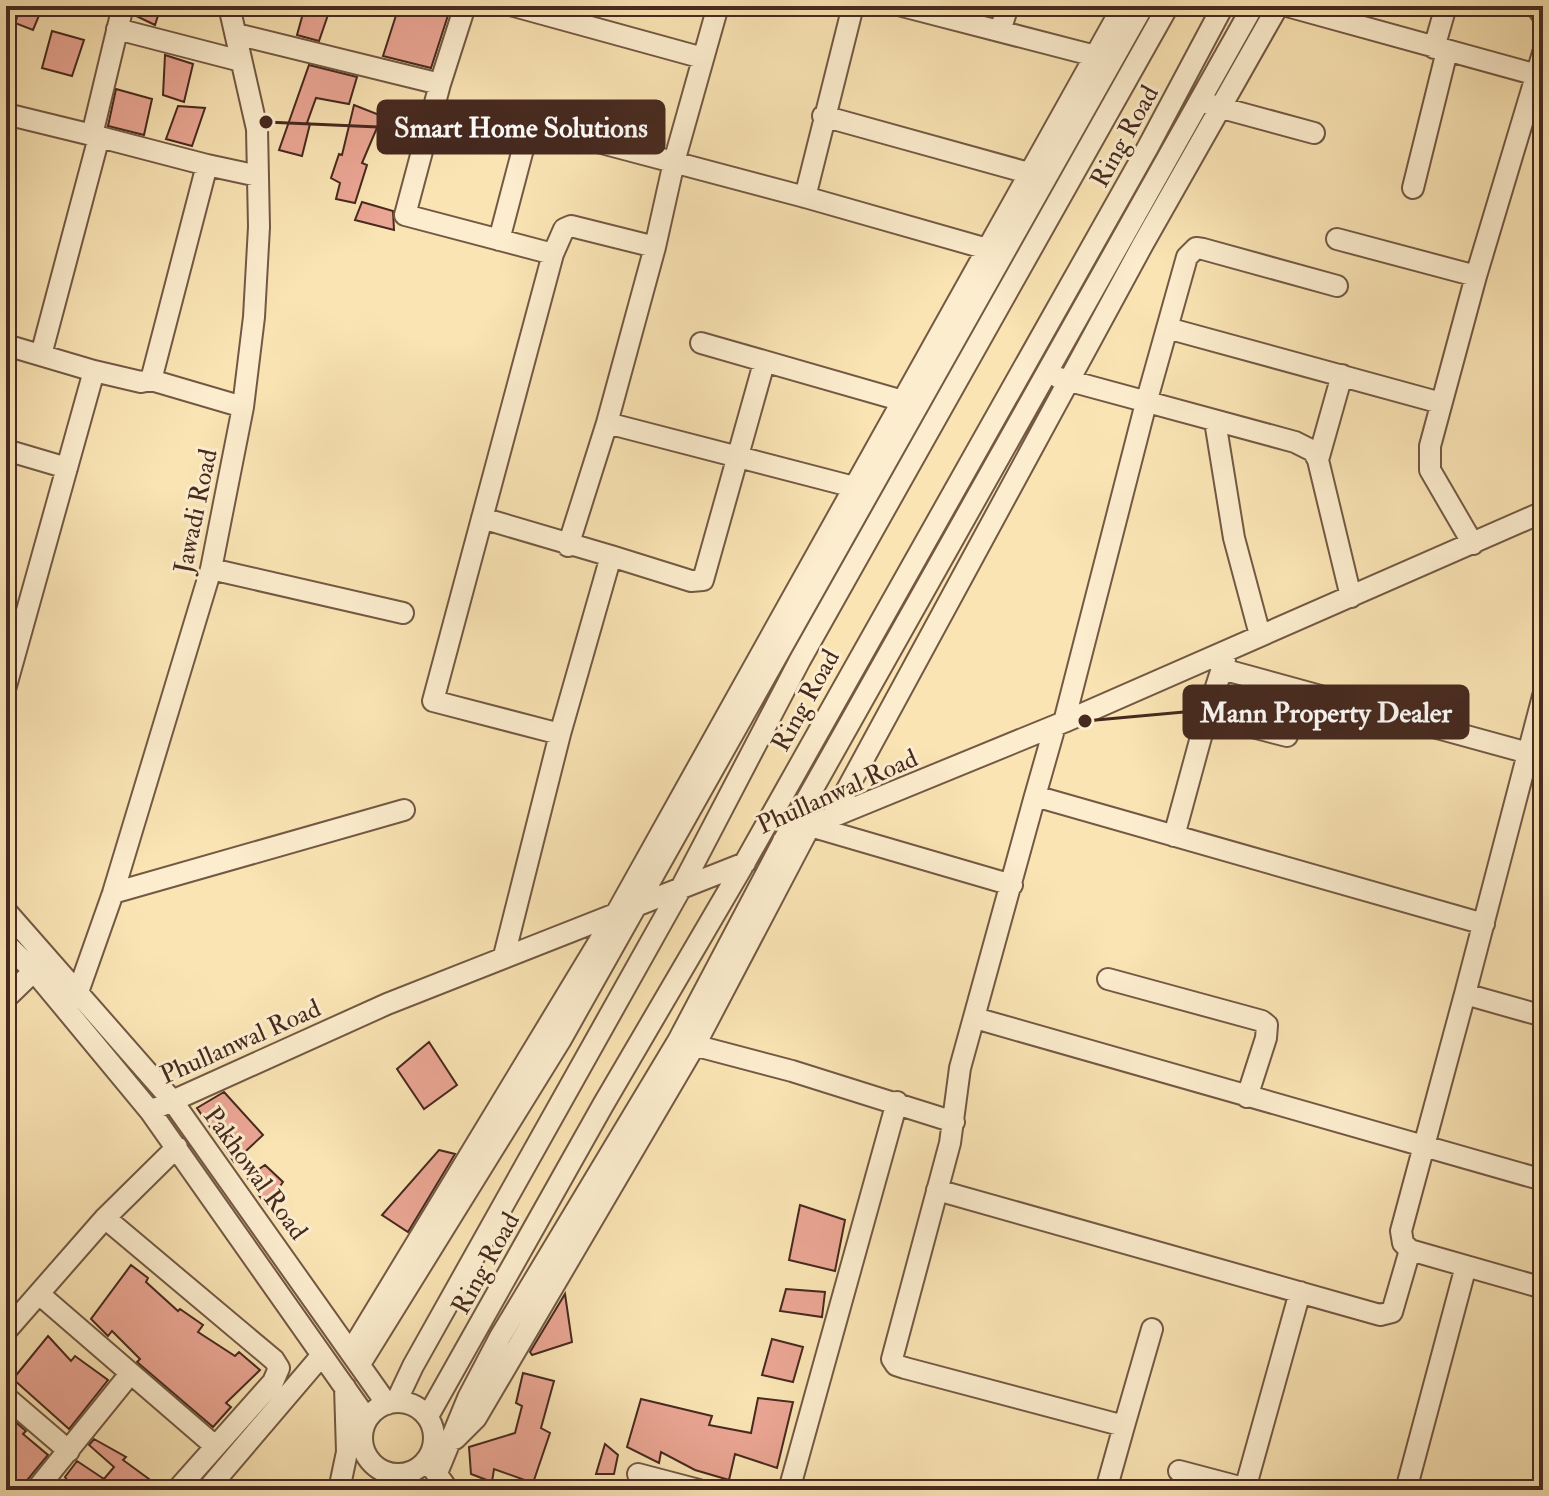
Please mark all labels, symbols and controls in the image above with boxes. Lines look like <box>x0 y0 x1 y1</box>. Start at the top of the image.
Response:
street label: Ring Road <box>1084 80 1166 193</box>
callout: Smart Home Solutions <box>378 101 664 153</box>
text: Smart Home Solutions <box>394 111 648 146</box>
street label: Jawadi Road <box>167 446 225 577</box>
street label: Ring Road <box>765 644 847 757</box>
callout: Mann Property Dealer <box>1184 686 1468 738</box>
text: Mann Property Dealer <box>1199 696 1453 731</box>
street label: Phullanwal Road <box>752 742 923 842</box>
street label: Phullanwal Road <box>155 992 326 1092</box>
street label: Pakhowal Road <box>196 1101 314 1247</box>
street label: Ring Road <box>445 1207 527 1320</box>

